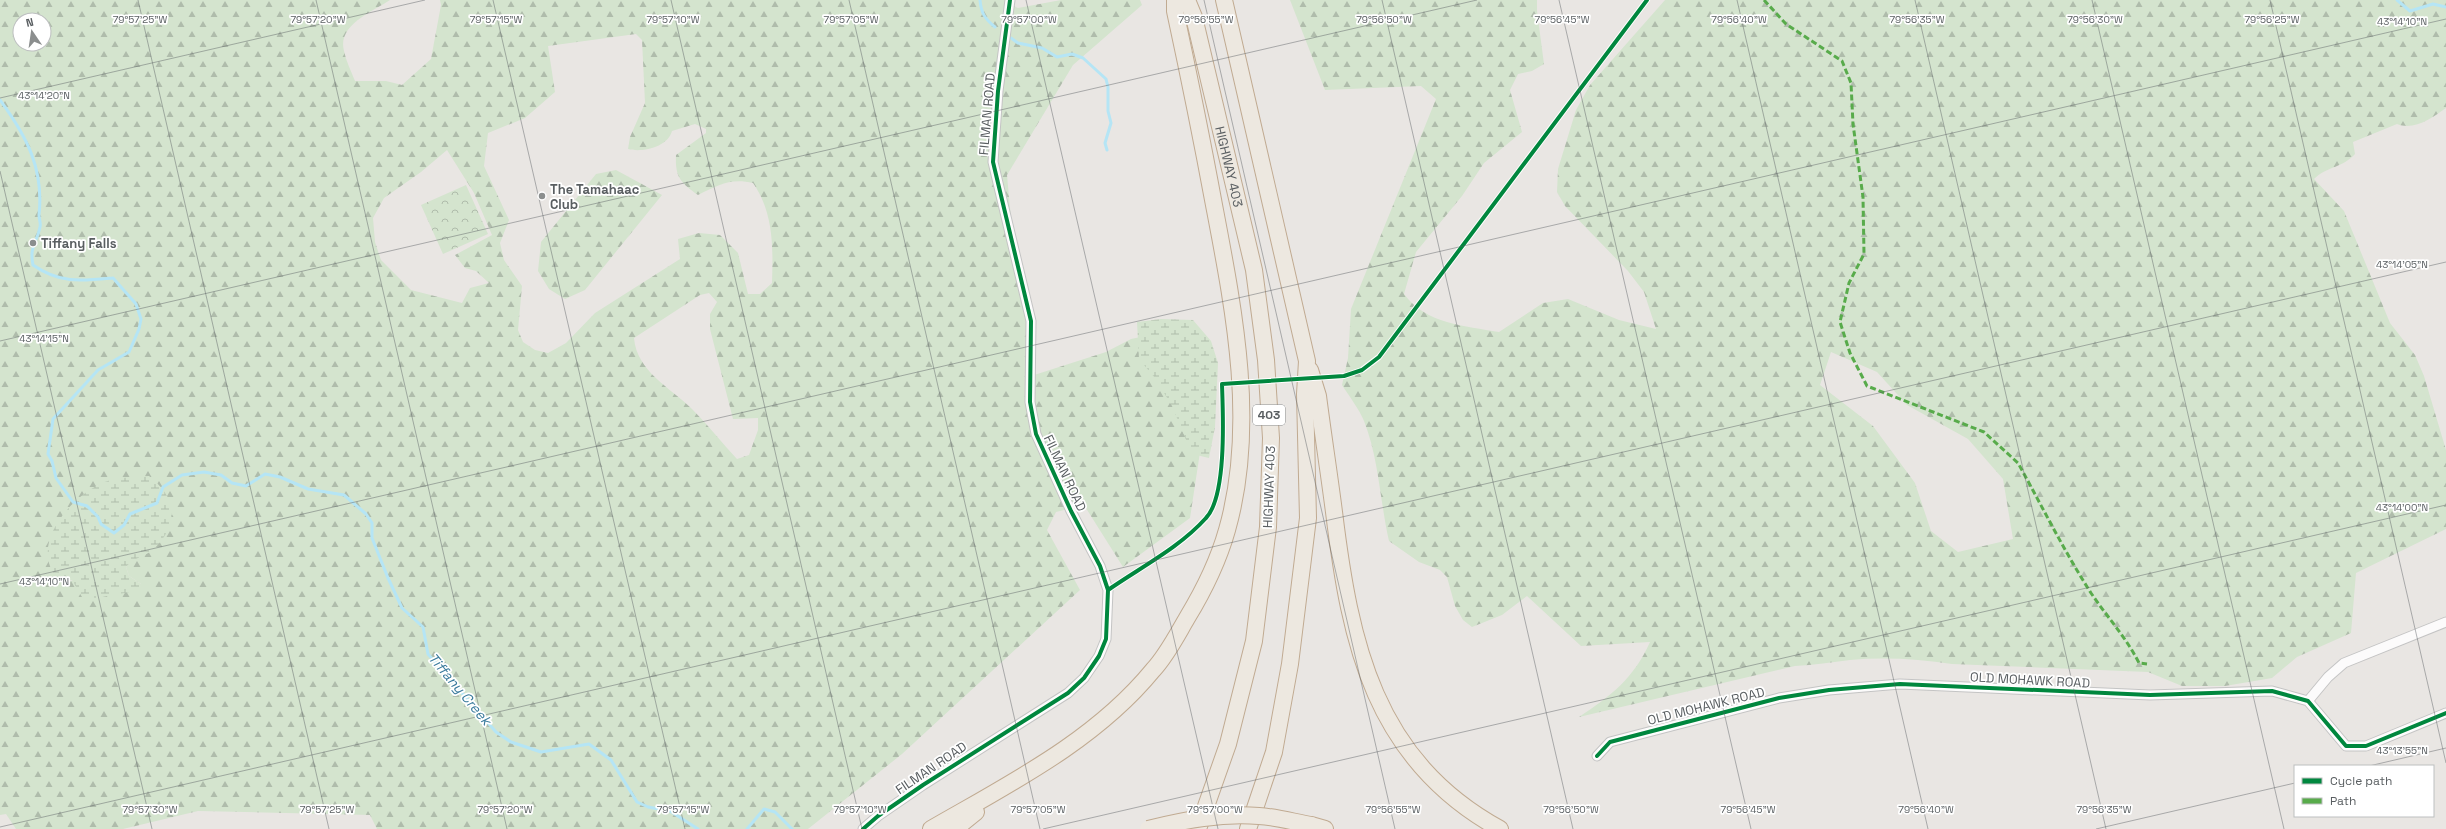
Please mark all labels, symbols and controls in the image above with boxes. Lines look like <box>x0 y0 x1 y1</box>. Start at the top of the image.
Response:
north arrow <box>12 12 52 52</box>
text: 79°57'25"W <box>113 13 168 26</box>
text: 79°57'20"W <box>290 13 346 26</box>
text: 79°57'15"W <box>470 13 523 26</box>
text: 79°57'10"W <box>646 13 700 26</box>
text: 79°57'05"W <box>824 13 879 26</box>
text: 79°57'00"W <box>1001 13 1057 26</box>
text: 79°56'55"W <box>1178 13 1234 26</box>
text: 79°56'50"W <box>1356 13 1412 26</box>
text: 79°56'45"W <box>1535 13 1590 26</box>
text: 79°56'40"W <box>1711 13 1767 26</box>
text: 79°56'35"W <box>1889 13 1945 26</box>
text: 79°56'30"W <box>2067 13 2123 26</box>
text: 79°56'25"W <box>2244 13 2300 26</box>
text: N <box>25 15 35 30</box>
text: 43°14'10"N <box>2377 15 2427 28</box>
street label: FILMAN ROAD <box>975 72 999 156</box>
text: 43°14'20"N <box>18 89 70 102</box>
street label: HIGHWAY 403 <box>1212 124 1247 209</box>
place label: The Tamahaac Club <box>550 181 640 213</box>
marker: The Tamahaac Club <box>537 191 547 201</box>
place label: Tiffany Falls <box>41 235 117 252</box>
marker: Tiffany Falls <box>28 238 38 248</box>
text: 43°14'05"N <box>2376 258 2428 271</box>
text: 43°14'15"N <box>19 332 69 345</box>
road number: 403 <box>1253 405 1285 425</box>
street label: FILMAN ROAD <box>1040 432 1090 514</box>
street label: HIGHWAY 403 <box>1259 445 1279 529</box>
text: 43°14'00"N <box>2376 501 2428 514</box>
text: 43°14'10"N <box>19 575 69 588</box>
water label: Tiffany Creek <box>425 649 496 730</box>
street label: OLD MOHAWK ROAD <box>1969 668 2091 692</box>
street label: OLD MOHAWK ROAD <box>1646 683 1766 729</box>
street label: FILMAN ROAD <box>892 738 970 798</box>
text: 43°13'55"N <box>2376 744 2428 757</box>
legend <box>2294 765 2434 817</box>
text: Cycle path <box>2330 773 2392 789</box>
text: Path <box>2330 793 2356 809</box>
text: 79°57'30"W <box>122 803 178 816</box>
text: 79°57'25"W <box>300 803 355 816</box>
text: 79°57'20"W <box>477 803 533 816</box>
text: 79°57'15"W <box>657 803 710 816</box>
text: 79°57'10"W <box>833 803 887 816</box>
text: 79°57'05"W <box>1011 803 1066 816</box>
text: 79°57'00"W <box>1187 803 1243 816</box>
text: 79°56'55"W <box>1365 803 1421 816</box>
text: 79°56'50"W <box>1543 803 1599 816</box>
text: 79°56'45"W <box>1721 803 1776 816</box>
text: 79°56'40"W <box>1898 803 1954 816</box>
text: 79°56'35"W <box>2076 803 2132 816</box>

